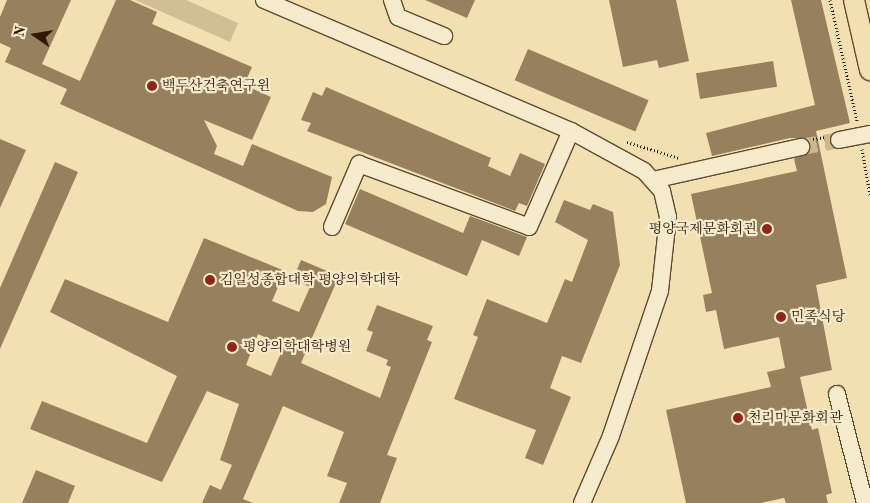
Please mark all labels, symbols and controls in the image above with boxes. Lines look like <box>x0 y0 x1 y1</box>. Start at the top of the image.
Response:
north arrow <box>10 10 60 60</box>
text: N <box>12 25 28 38</box>
place label: 백두산건축연구윈 <box>162 78 270 94</box>
marker: 백두산건축연구윈 <box>146 80 158 92</box>
place label: 평양국제문화회괸 <box>649 221 757 237</box>
marker: 평양국제문화회괸 <box>761 223 773 235</box>
place label: 김일성종합대학 평양의학대학 <box>220 272 400 288</box>
marker: 김일성종합대학 평양의학대학 <box>204 274 216 286</box>
place label: 민족식당 <box>791 309 845 325</box>
marker: 민족식당 <box>775 311 787 323</box>
place label: 평양의학대학병원 <box>243 339 351 355</box>
marker: 평양의학대학병원 <box>225 340 239 354</box>
place label: 천리마문화회관 <box>748 410 843 426</box>
marker: 천리마문화회관 <box>732 412 744 424</box>

